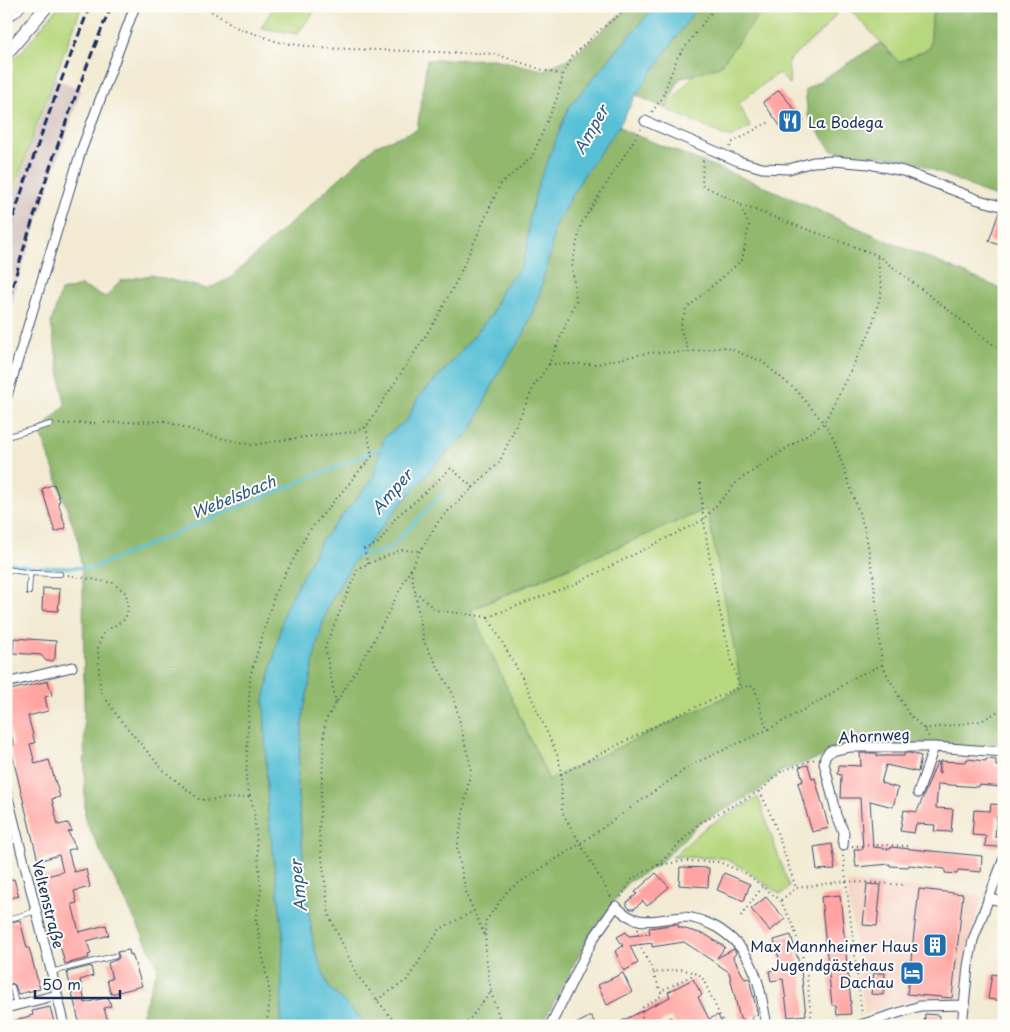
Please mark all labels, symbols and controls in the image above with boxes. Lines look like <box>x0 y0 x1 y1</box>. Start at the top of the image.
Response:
water label: Amper <box>566 98 615 158</box>
restaurant icon: La Bodega <box>777 108 803 134</box>
place label: La Bodega <box>808 110 884 133</box>
water label: Amper <box>365 461 419 519</box>
water label: Webelsbach <box>187 468 279 524</box>
street label: Ahornweg <box>838 722 910 748</box>
water label: Amper <box>282 856 312 913</box>
street label: Veltenstraße <box>27 857 71 951</box>
building icon: Max Mannheimer Haus <box>922 932 948 958</box>
place label: Max Mannheimer Haus <box>750 934 918 957</box>
place label: Jugendgästehaus Dachau <box>771 953 894 993</box>
hotel icon: Jugendgästehaus Dachau <box>899 960 925 986</box>
scale bar <box>35 967 120 999</box>
text: 50 m <box>42 972 81 995</box>

